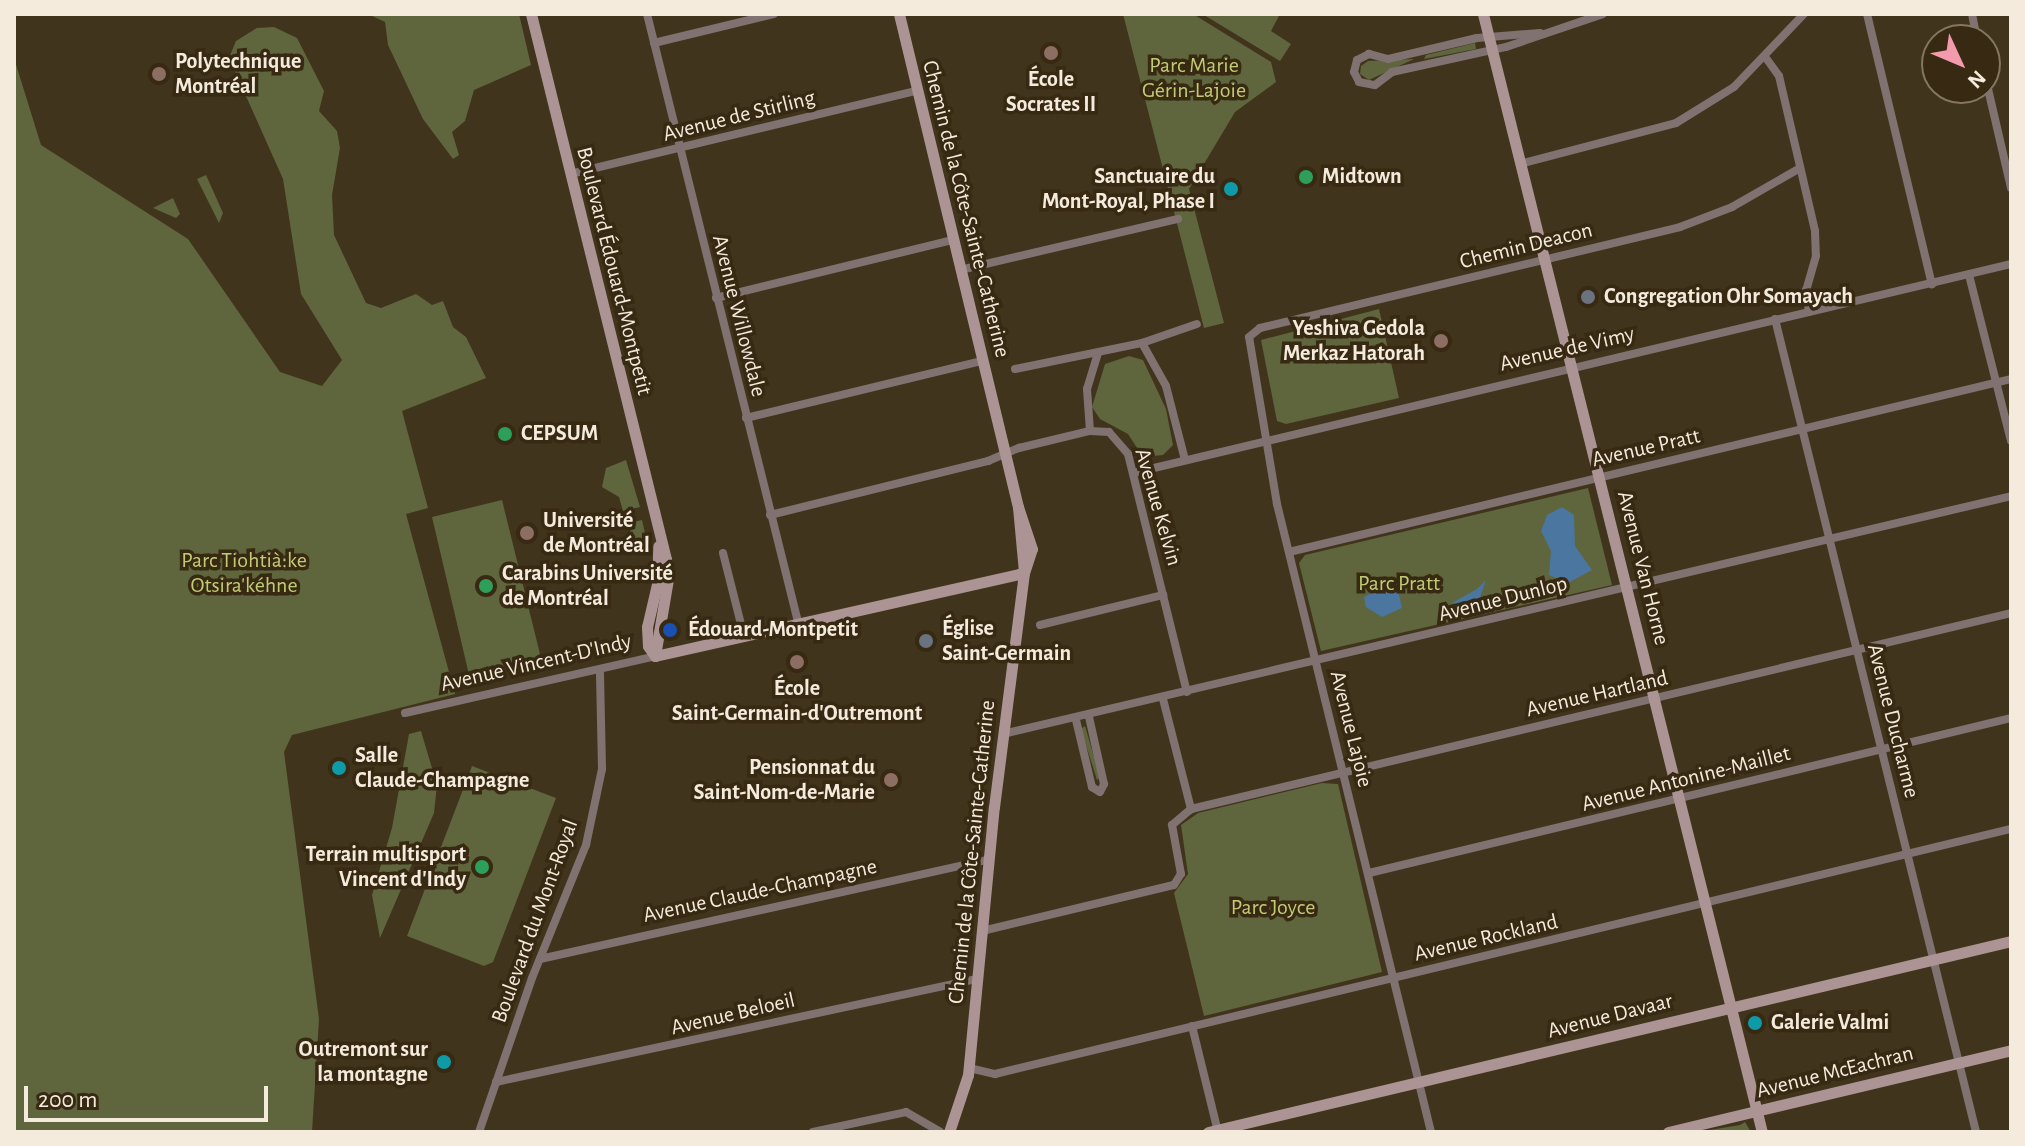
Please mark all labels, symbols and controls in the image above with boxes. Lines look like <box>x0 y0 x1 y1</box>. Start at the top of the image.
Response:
north arrow <box>1921 24 2001 104</box>
marker: École Socrates II <box>1042 44 1060 62</box>
place label: Polytechnique Montréal <box>175 48 301 100</box>
park label: Parc Marie Gérin-Lajoie <box>1142 52 1246 104</box>
street label: Chemin de la Côte-Sainte-Catherine <box>916 58 1016 360</box>
marker: Polytechnique Montréal <box>150 65 168 83</box>
place label: École Socrates II <box>1006 66 1096 118</box>
text: N <box>1964 66 1990 92</box>
street label: Avenue de Stirling <box>660 84 818 148</box>
street label: Boulevard Édouard-Montpetit <box>570 144 658 398</box>
place label: Sanctuaire du Mont-Royal, Phase I <box>1042 163 1215 214</box>
place label: Midtown <box>1322 164 1402 190</box>
marker: Midtown <box>1297 168 1315 186</box>
marker: Sanctuaire du Mont-Royal, Phase I <box>1222 180 1240 198</box>
street label: Chemin Deacon <box>1457 217 1595 275</box>
street label: Avenue Willowdale <box>706 232 772 400</box>
place label: Congregation Ohr Somayach <box>1604 284 1853 310</box>
marker: Congregation Ohr Somayach <box>1579 288 1597 306</box>
place label: Yeshiva Gedola Merkaz Hatorah <box>1283 315 1425 366</box>
street label: Avenue de Vimy <box>1497 321 1637 377</box>
marker: Yeshiva Gedola Merkaz Hatorah <box>1432 332 1450 350</box>
place label: CEPSUM <box>521 421 598 447</box>
street label: Avenue Pratt <box>1589 423 1703 473</box>
marker: CEPSUM <box>496 425 514 443</box>
street label: Avenue Kelvin <box>1129 445 1187 569</box>
street label: Avenue Van Horne <box>1611 488 1675 648</box>
place label: Université de Montréal <box>543 507 650 558</box>
marker: Université de Montréal <box>518 524 536 542</box>
park label: Parc Tiohtià:ke Otsira'kéhne <box>181 547 307 598</box>
place label: Carabins Université de Montréal <box>502 560 673 612</box>
street label: Avenue Dunlop <box>1436 570 1570 628</box>
park label: Parc Pratt <box>1358 571 1440 597</box>
marker: Carabins Université de Montréal <box>477 577 495 595</box>
place label: Église Saint-Germain <box>942 615 1071 666</box>
place label: Édouard-Montpetit <box>688 617 858 643</box>
marker: Édouard-Montpetit <box>659 619 681 641</box>
street label: Avenue Vincent-D'Indy <box>438 628 634 698</box>
marker: Église Saint-Germain <box>917 632 935 650</box>
street label: Avenue Ducharme <box>1861 641 1925 801</box>
marker: École Saint-Germain-d'Outremont <box>788 653 806 671</box>
street label: Avenue Hartland <box>1524 665 1670 723</box>
street label: Avenue Lajoie <box>1324 668 1378 790</box>
place label: École Saint-Germain-d'Outremont <box>672 675 922 726</box>
street label: Chemin de la Côte-Sainte-Catherine <box>943 699 1001 1005</box>
street label: Avenue Antonine-Maillet <box>1579 740 1793 818</box>
place label: Salle Claude-Champagne <box>355 742 529 794</box>
place label: Pensionnat du Saint-Nom-de-Marie <box>694 754 875 806</box>
marker: Salle Claude-Champagne <box>330 759 348 777</box>
marker: Pensionnat du Saint-Nom-de-Marie <box>882 771 900 789</box>
street label: Boulevard du Mont-Royal <box>486 816 584 1026</box>
place label: Terrain multisport Vincent d'Indy <box>306 841 466 892</box>
street label: Avenue Claude-Champagne <box>641 853 879 929</box>
marker: Terrain multisport Vincent d'Indy <box>473 858 491 876</box>
park label: Parc Joyce <box>1231 895 1315 921</box>
street label: Avenue Rockland <box>1412 909 1560 967</box>
street label: Avenue Beloeil <box>668 987 798 1041</box>
street label: Avenue Davaar <box>1545 988 1675 1044</box>
place label: Galerie Valmi <box>1771 1010 1889 1036</box>
marker: Galerie Valmi <box>1746 1014 1764 1032</box>
place label: Outremont sur la montagne <box>299 1036 428 1088</box>
street label: Avenue McEachran <box>1754 1040 1916 1104</box>
marker: Outremont sur la montagne <box>435 1053 453 1071</box>
scale bar <box>28 1070 272 1120</box>
text: 200 m <box>38 1088 97 1112</box>

